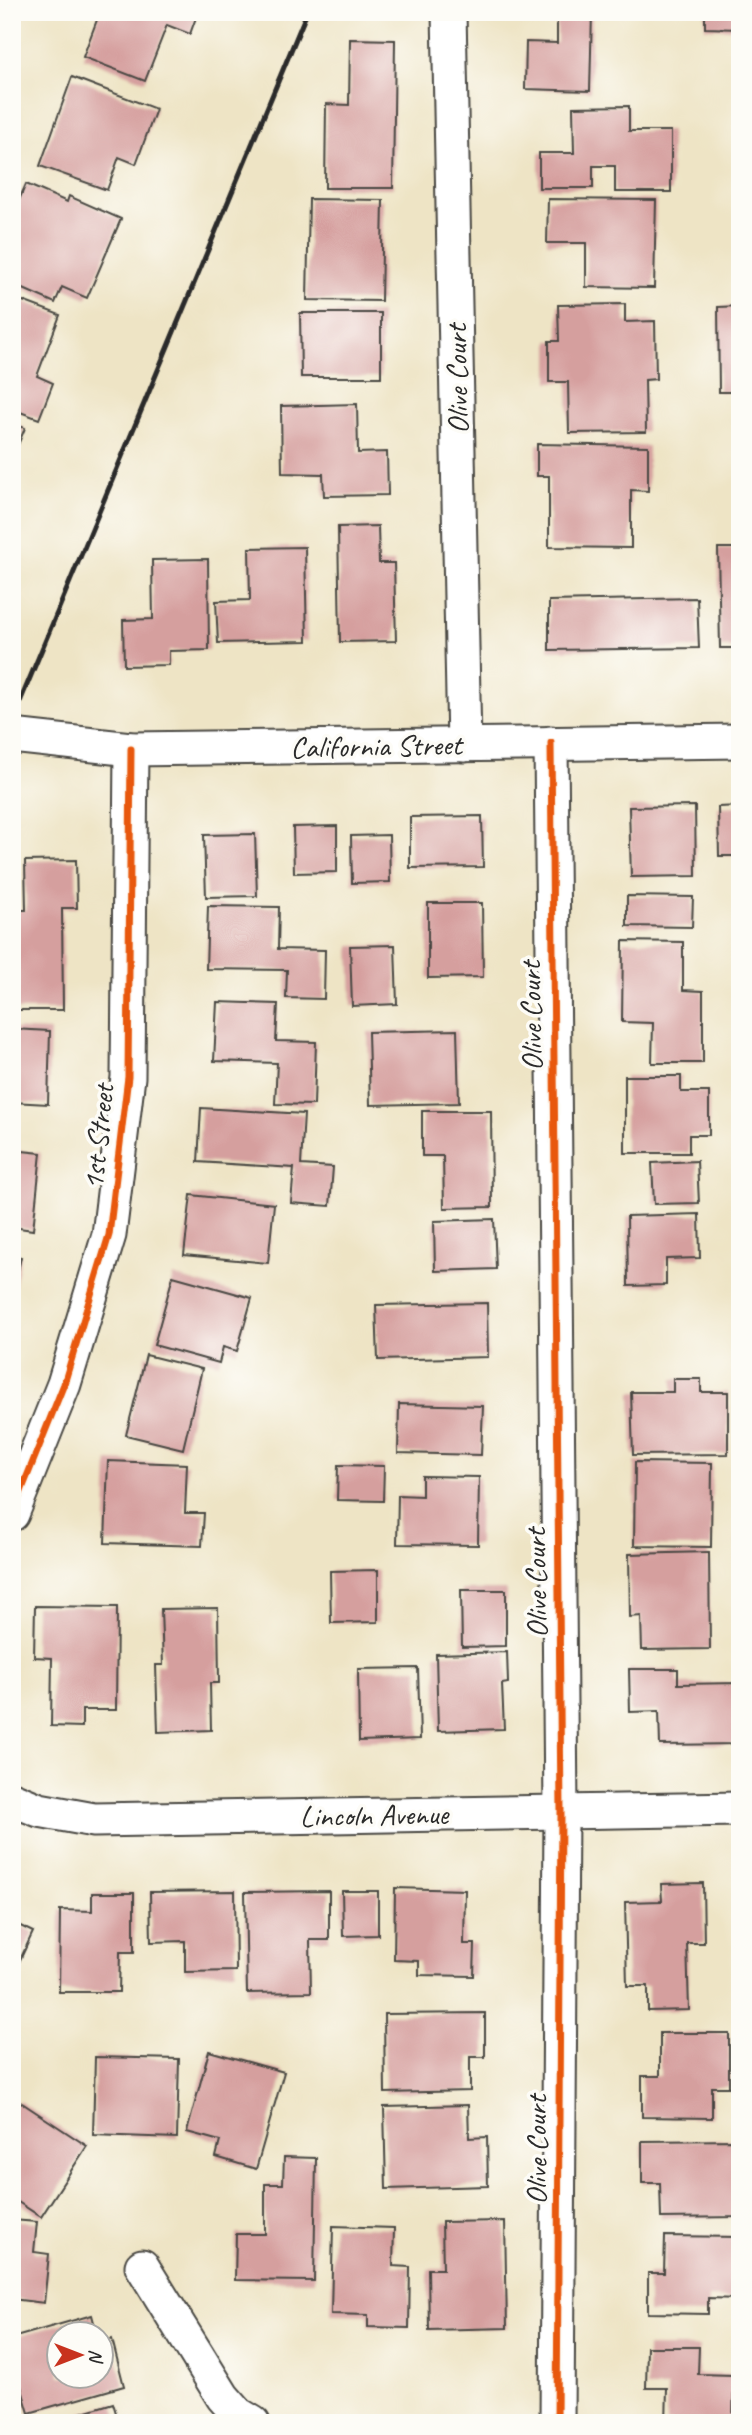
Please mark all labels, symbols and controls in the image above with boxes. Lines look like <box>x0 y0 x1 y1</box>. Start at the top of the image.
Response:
street label: Olive Court <box>437 321 477 434</box>
street label: California Street <box>290 725 465 766</box>
street label: Olive Court <box>511 958 551 1071</box>
street label: 1st Street <box>74 1079 123 1192</box>
street label: Olive Court <box>516 1525 556 1638</box>
street label: Lincoln Avenue <box>300 1795 451 1835</box>
street label: Olive Court <box>517 2092 555 2205</box>
north arrow <box>46 2320 116 2390</box>
text: N <box>84 2349 108 2364</box>

